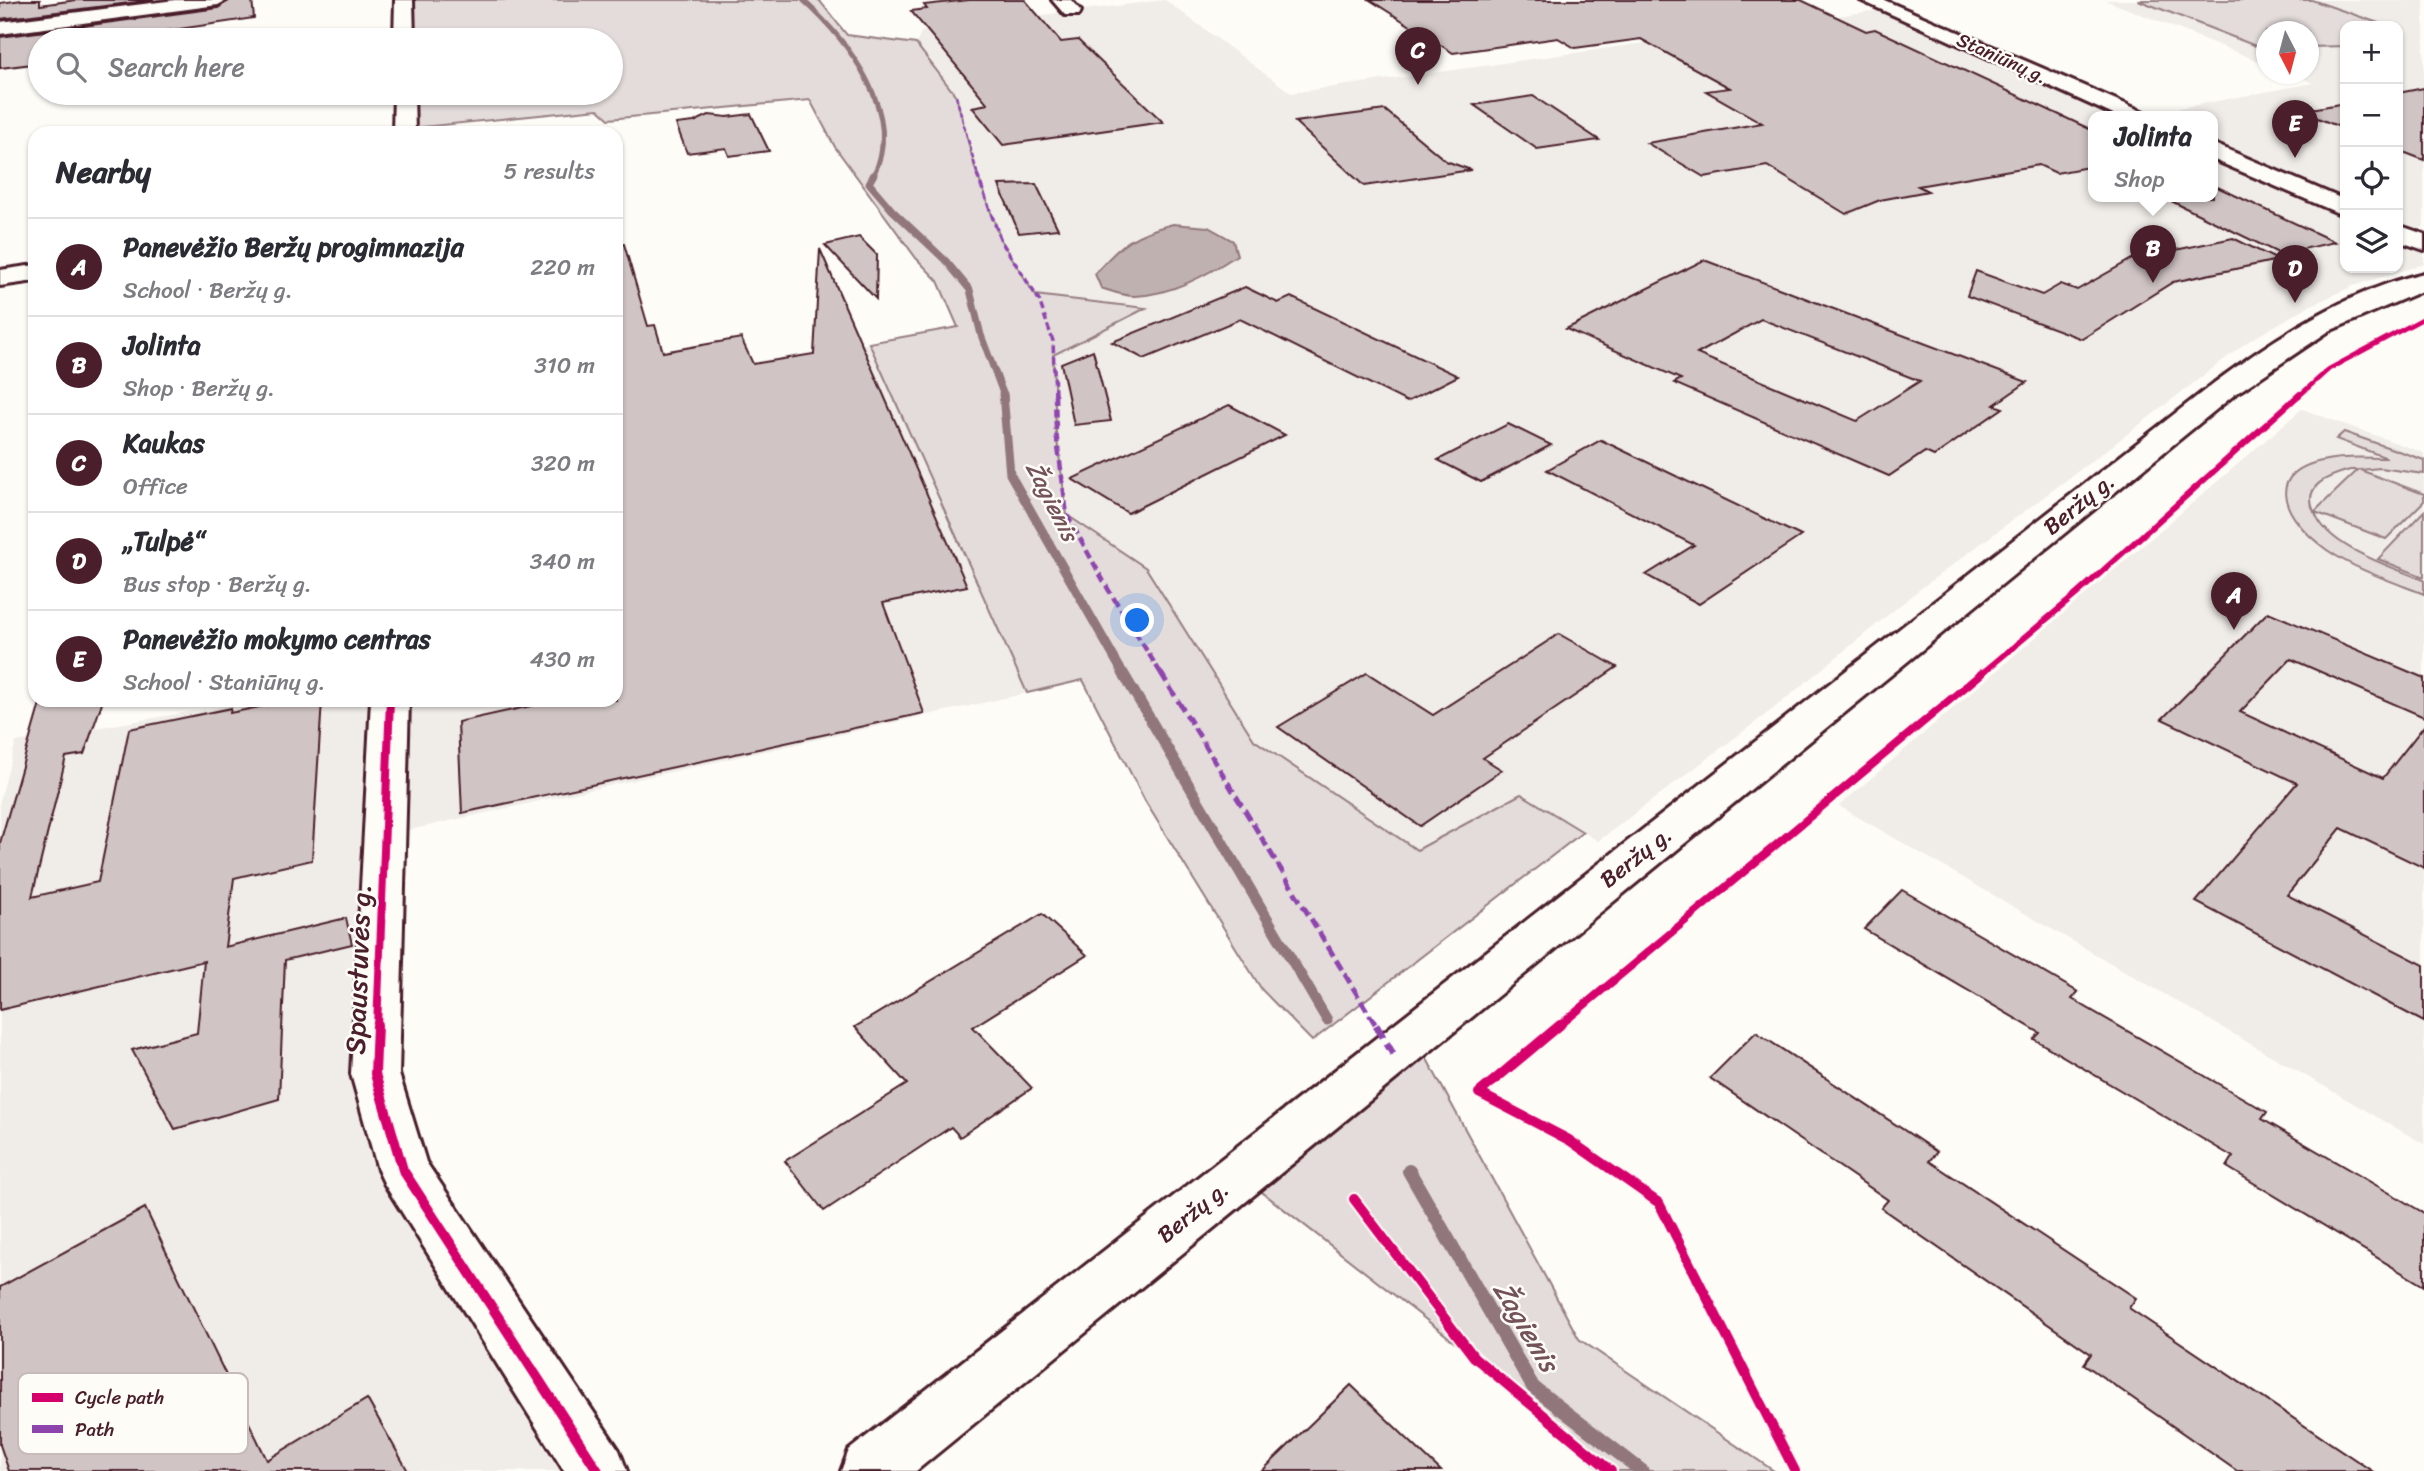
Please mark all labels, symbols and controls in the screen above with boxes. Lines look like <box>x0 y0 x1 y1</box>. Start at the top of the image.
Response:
north arrow <box>2256 21 2319 84</box>
map controls <box>2340 21 2403 273</box>
button: + <box>2340 21 2403 84</box>
street label: Staniūnų g. <box>1951 23 2053 93</box>
pin: C <box>1395 27 1441 85</box>
search box <box>28 28 623 105</box>
text: Search here <box>108 44 245 90</box>
icon: search <box>52 48 90 86</box>
button: − <box>2340 84 2403 147</box>
pin: E <box>2272 100 2318 158</box>
popup <box>2088 111 2218 202</box>
text: Jolinta <box>2114 113 2192 159</box>
text: Nearby <box>56 145 151 199</box>
button: locate <box>2340 147 2403 210</box>
text: 5 results <box>504 151 595 192</box>
text: Shop <box>2114 159 2165 200</box>
button: layers <box>2340 210 2403 273</box>
text: Panevėžio Beržų progimnazija <box>123 224 464 270</box>
pin: B <box>2130 225 2176 283</box>
pin: D <box>2272 245 2318 303</box>
text: A <box>71 247 87 288</box>
text: 220 m <box>530 247 595 288</box>
text: School · Beržų g. <box>123 270 293 311</box>
text: Jolinta <box>123 322 201 368</box>
text: B <box>72 345 86 386</box>
text: 310 m <box>534 345 595 386</box>
text: Shop · Beržų g. <box>123 368 275 409</box>
text: Kaukas <box>123 420 205 466</box>
text: C <box>72 443 86 484</box>
text: 320 m <box>531 443 595 484</box>
water label: Žagienis <box>1014 454 1091 551</box>
street label: Beržų g. <box>2034 462 2124 546</box>
text: Office <box>123 466 188 507</box>
text: „Tulpė“ <box>123 518 204 564</box>
text: D <box>72 541 86 582</box>
text: 340 m <box>530 541 595 582</box>
text: Bus stop · Beržų g. <box>123 564 312 605</box>
pin: A <box>2211 572 2257 630</box>
your location <box>1120 603 1154 637</box>
text: Panevėžio mokymo centras <box>123 616 431 662</box>
text: E <box>73 639 85 680</box>
text: 430 m <box>530 639 595 680</box>
text: School · Staniūnų g. <box>123 662 326 703</box>
street label: Beržų g. <box>1590 815 1682 899</box>
street label: Spaustuvės g. <box>331 883 385 1055</box>
street label: Beržų g. <box>1148 1170 1238 1254</box>
water label: Žagienis <box>1480 1271 1574 1384</box>
legend <box>18 1373 248 1454</box>
text: Cycle path <box>75 1381 164 1414</box>
text: Path <box>75 1413 114 1446</box>

